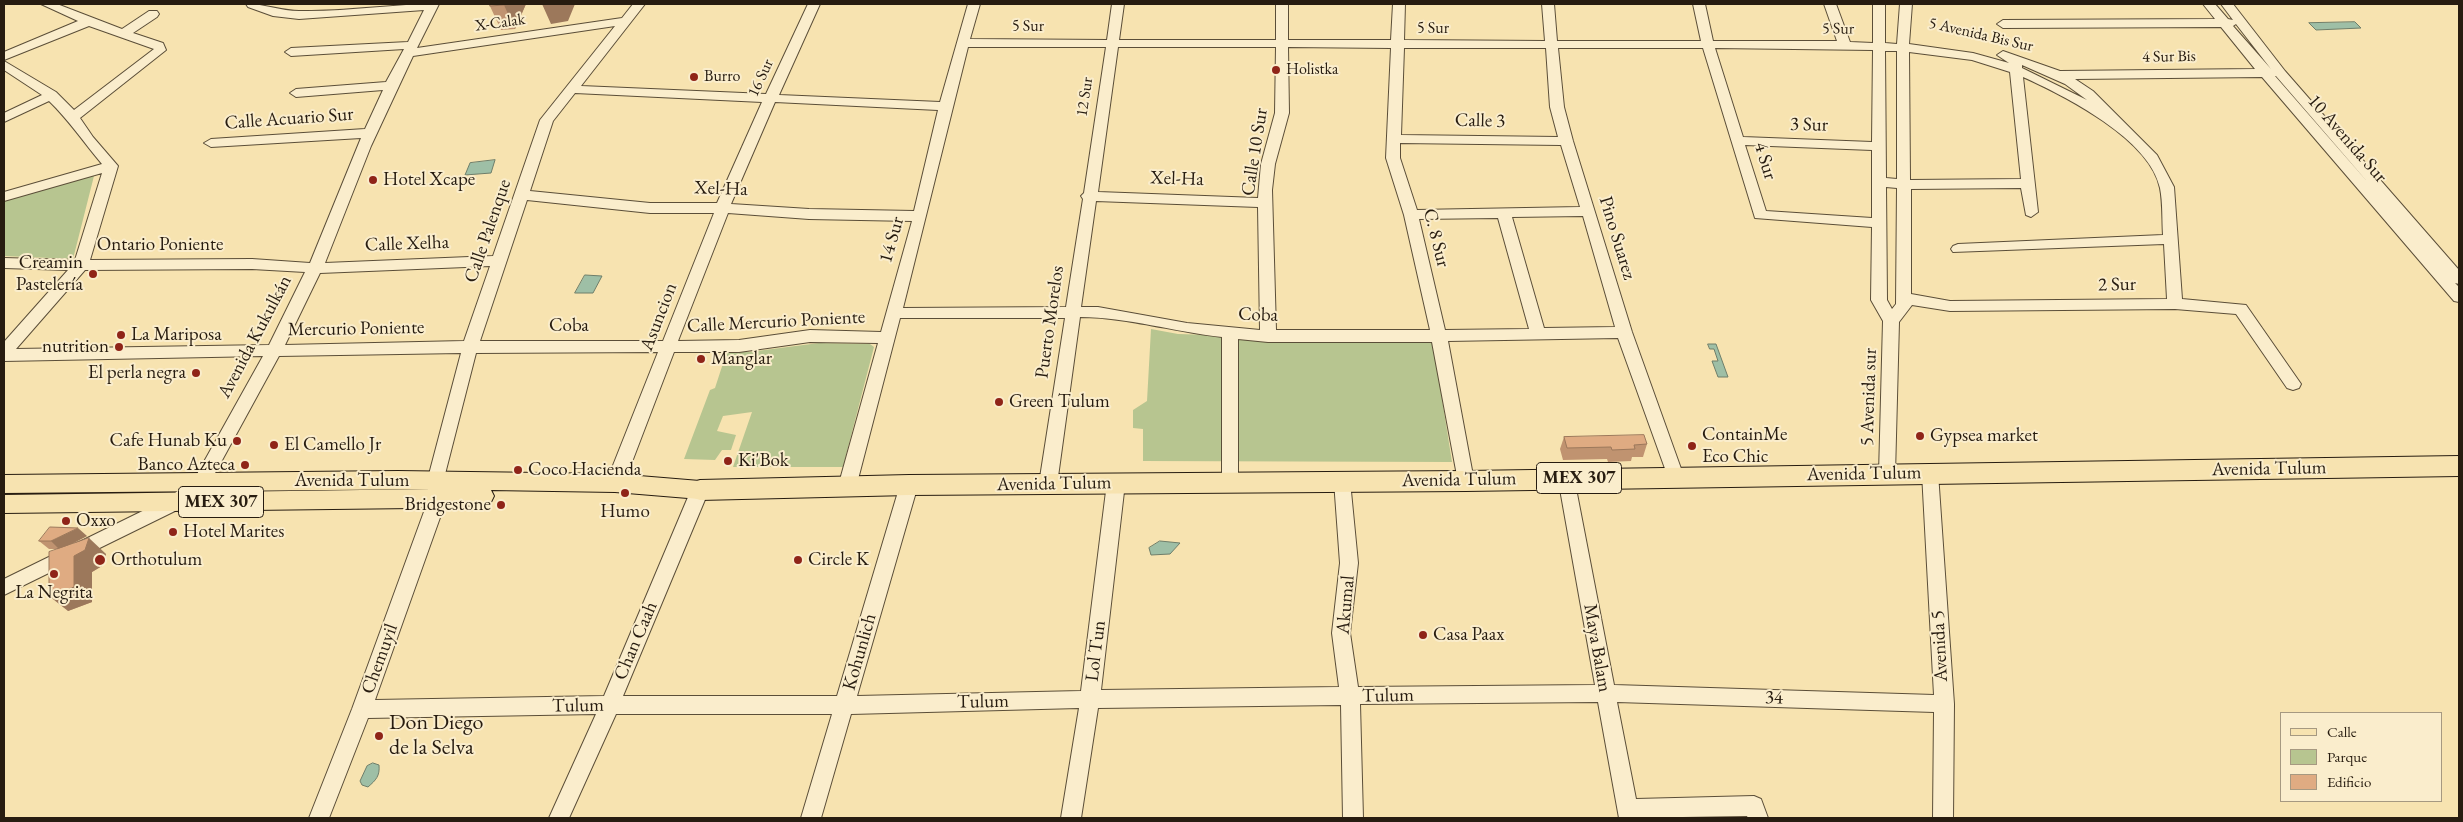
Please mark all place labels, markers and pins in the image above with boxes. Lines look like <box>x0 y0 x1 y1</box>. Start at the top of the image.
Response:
place label: Holistka <box>1286 60 1338 80</box>
marker: Holistka <box>1270 64 1282 76</box>
place label: Burro <box>704 67 740 87</box>
marker: Burro <box>688 71 700 83</box>
place label: Hotel Xcape <box>383 169 475 191</box>
marker: Hotel Xcape <box>367 174 379 186</box>
place label: Creamin Pastelería <box>16 252 83 296</box>
marker: Creamin Pastelería <box>87 268 99 280</box>
place label: La Mariposa <box>131 324 222 346</box>
marker: La Mariposa <box>115 329 127 341</box>
place label: nutrition <box>42 336 109 358</box>
marker: nutrition <box>113 341 125 353</box>
place label: Manglar <box>711 348 772 370</box>
marker: Manglar <box>695 353 707 365</box>
place label: El perla negra <box>88 362 186 384</box>
marker: El perla negra <box>190 367 202 379</box>
place label: Green Tulum <box>1009 391 1110 413</box>
marker: Green Tulum <box>993 396 1005 408</box>
place label: ContainMe Eco Chic <box>1702 424 1787 468</box>
place label: Gypsea market <box>1930 425 2038 447</box>
place label: Cafe Hunab Ku <box>110 430 227 452</box>
marker: Gypsea market <box>1914 430 1926 442</box>
place label: El Camello Jr <box>284 434 381 456</box>
marker: Cafe Hunab Ku <box>231 435 243 447</box>
marker: El Camello Jr <box>268 439 280 451</box>
marker: ContainMe Eco Chic <box>1686 440 1698 452</box>
place label: Ki'Bok <box>738 450 789 472</box>
place label: Banco Azteca <box>138 454 235 476</box>
marker: Ki'Bok <box>722 455 734 467</box>
marker: Banco Azteca <box>239 459 251 471</box>
place label: Coco Hacienda <box>528 459 641 481</box>
marker: Coco Hacienda <box>512 464 524 476</box>
marker: Humo <box>619 487 631 499</box>
place label: Bridgestone <box>405 494 491 516</box>
marker: Bridgestone <box>495 499 507 511</box>
place label: Humo <box>600 501 650 523</box>
place label: Oxxo <box>76 510 116 532</box>
marker: Oxxo <box>60 515 72 527</box>
place label: Hotel Marites <box>183 521 284 543</box>
marker: Hotel Marites <box>167 526 179 538</box>
place label: Orthotulum <box>111 549 202 571</box>
place label: Circle K <box>808 549 869 571</box>
marker: Orthotulum <box>93 553 107 567</box>
marker: Circle K <box>792 554 804 566</box>
marker: La Negrita <box>48 568 60 580</box>
place label: La Negrita <box>15 582 93 604</box>
place label: Casa Paax <box>1433 624 1504 646</box>
marker: Casa Paax <box>1417 629 1429 641</box>
place label: Don Diego de la Selva <box>389 710 484 761</box>
marker: Don Diego de la Selva <box>373 730 385 742</box>

